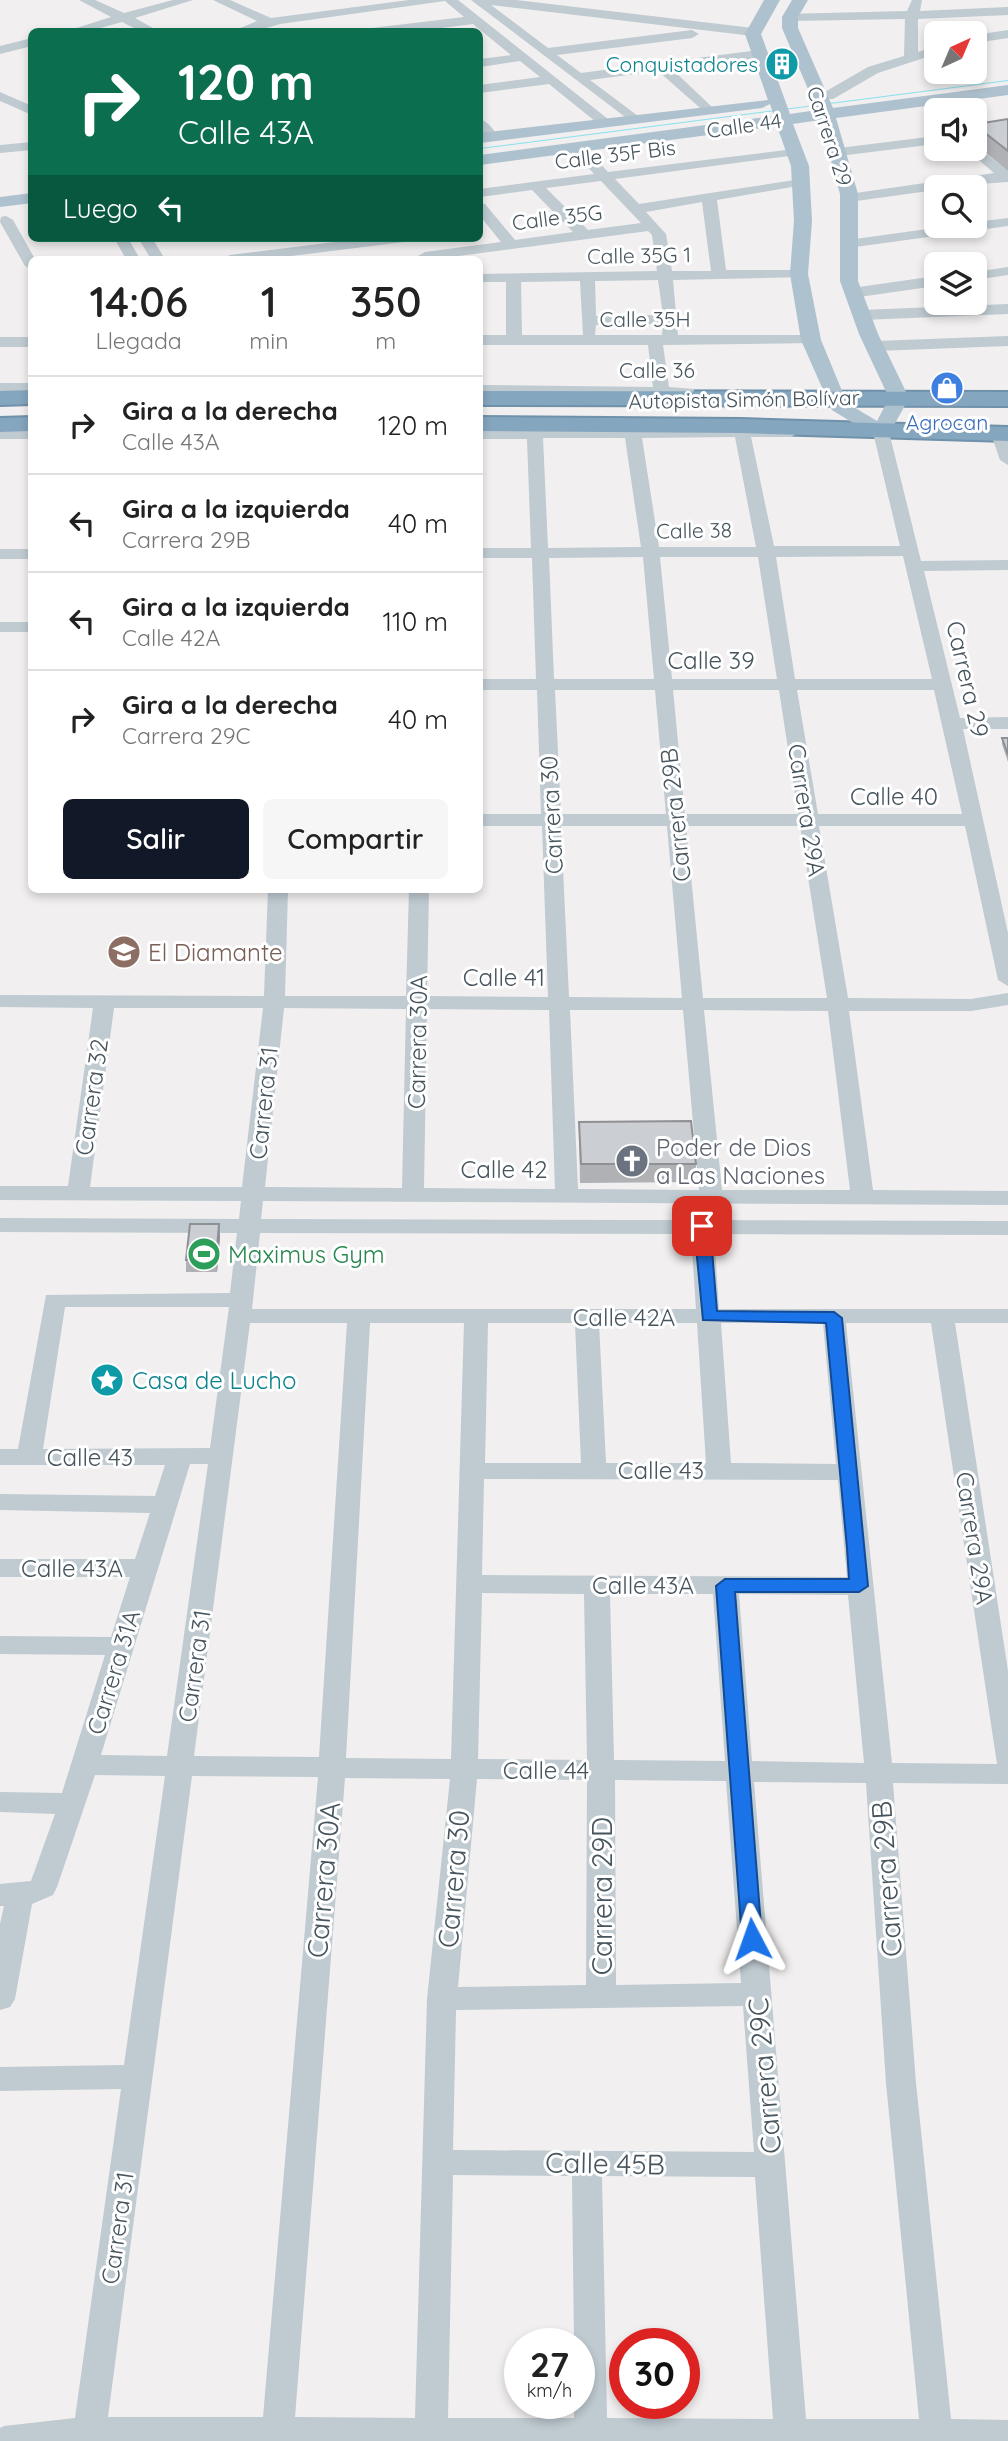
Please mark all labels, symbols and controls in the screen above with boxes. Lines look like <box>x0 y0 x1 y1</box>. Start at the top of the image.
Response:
north arrow <box>924 21 987 84</box>
map controls <box>924 21 987 315</box>
building icon: Conquistadores <box>763 45 801 83</box>
text: 120 m <box>178 51 314 112</box>
place label: Conquistadores <box>606 51 758 77</box>
icon: right <box>63 56 154 147</box>
street label: Carrera 29 <box>802 83 858 189</box>
button: sound <box>924 98 987 161</box>
street label: Calle 44 <box>705 107 783 143</box>
text: Calle 43A <box>178 112 314 152</box>
street label: Calle 35F Bis <box>553 134 677 174</box>
button: search <box>924 175 987 238</box>
icon: left <box>152 189 190 227</box>
text: Luego <box>63 192 138 225</box>
street label: Calle 35G <box>510 199 604 235</box>
street label: Calle 35G 1 <box>587 241 691 269</box>
button: layers <box>924 252 987 315</box>
text: 14:06 <box>89 275 188 328</box>
text: 1 <box>261 275 277 328</box>
text: 350 <box>350 275 422 328</box>
street label: Calle 35H <box>599 306 691 332</box>
text: Llegada <box>96 326 182 355</box>
text: min <box>249 326 289 355</box>
text: m <box>375 326 396 355</box>
street label: Calle 36 <box>619 357 695 383</box>
shop icon: Agrocan <box>928 369 966 407</box>
street label: Autopista Simón Bolívar <box>628 384 860 414</box>
text: Gira a la derecha <box>122 394 338 427</box>
icon: right <box>63 406 101 444</box>
text: 120 m <box>378 409 448 442</box>
place label: Agrocan <box>906 409 988 435</box>
text: Calle 43A <box>122 427 220 456</box>
text: Gira a la izquierda <box>122 492 350 525</box>
icon: left <box>63 504 101 542</box>
text: 40 m <box>388 507 448 540</box>
street label: Calle 38 <box>656 516 732 544</box>
text: Carrera 29B <box>122 525 251 554</box>
text: Gira a la izquierda <box>122 590 350 623</box>
icon: left <box>63 602 101 640</box>
text: 110 m <box>382 605 448 638</box>
street label: Carrera 29 <box>940 618 996 740</box>
text: Calle 42A <box>122 623 220 652</box>
street label: Calle 39 <box>667 645 755 675</box>
text: Gira a la derecha <box>122 688 338 721</box>
icon: right <box>63 700 101 738</box>
text: 40 m <box>388 703 448 736</box>
text: Carrera 29C <box>122 721 251 750</box>
street label: Carrera 29A <box>782 741 832 879</box>
street label: Carrera 29B <box>653 747 697 883</box>
street label: Carrera 30 <box>533 755 569 875</box>
street label: Calle 40 <box>850 781 938 811</box>
button: Salir <box>63 799 249 879</box>
button: Compartir <box>263 799 448 879</box>
school or university icon: El Diamante <box>105 933 143 971</box>
place label: El Diamante <box>148 937 283 967</box>
street label: Calle 41 <box>463 962 545 992</box>
street label: Carrera 30A <box>401 975 433 1109</box>
street label: Carrera 32 <box>68 1037 114 1157</box>
street label: Carrera 31 <box>242 1045 284 1161</box>
place label: Poder de Dios a Las Naciones <box>656 1132 825 1190</box>
church icon: Poder de Dios a Las Naciones <box>613 1142 651 1180</box>
street label: Calle 42 <box>460 1154 548 1184</box>
pin <box>672 1196 732 1256</box>
icon: arrive <box>683 1207 721 1245</box>
sports icon: Maximus Gym <box>185 1235 223 1273</box>
place label: Maximus Gym <box>228 1239 385 1269</box>
street label: Calle 42A <box>573 1302 675 1332</box>
place icon: Casa de Lucho <box>88 1361 126 1399</box>
place label: Casa de Lucho <box>132 1365 296 1395</box>
street label: Calle 43 <box>47 1442 133 1472</box>
street label: Calle 43 <box>618 1455 704 1485</box>
street label: Carrera 29A <box>950 1469 1000 1607</box>
street label: Calle 43A <box>21 1553 123 1583</box>
street label: Calle 43A <box>592 1570 694 1600</box>
street label: Carrera 31A <box>80 1606 146 1738</box>
street label: Carrera 31 <box>171 1608 217 1724</box>
street label: Calle 44 <box>503 1755 589 1785</box>
street label: Carrera 29B <box>863 1800 909 1958</box>
street label: Carrera 30A <box>299 1801 347 1959</box>
street label: Carrera 30 <box>430 1809 476 1949</box>
street label: Carrera 29D <box>584 1817 619 1975</box>
position arrow <box>715 1902 789 1976</box>
street label: Carrera 29C <box>740 1997 788 2155</box>
street label: Calle 45B <box>545 2144 665 2182</box>
street label: Carrera 31 <box>94 2170 140 2286</box>
speed limit sign: 30 <box>609 2328 700 2419</box>
text: 27 <box>530 2342 569 2386</box>
text: km/h <box>527 2379 572 2402</box>

